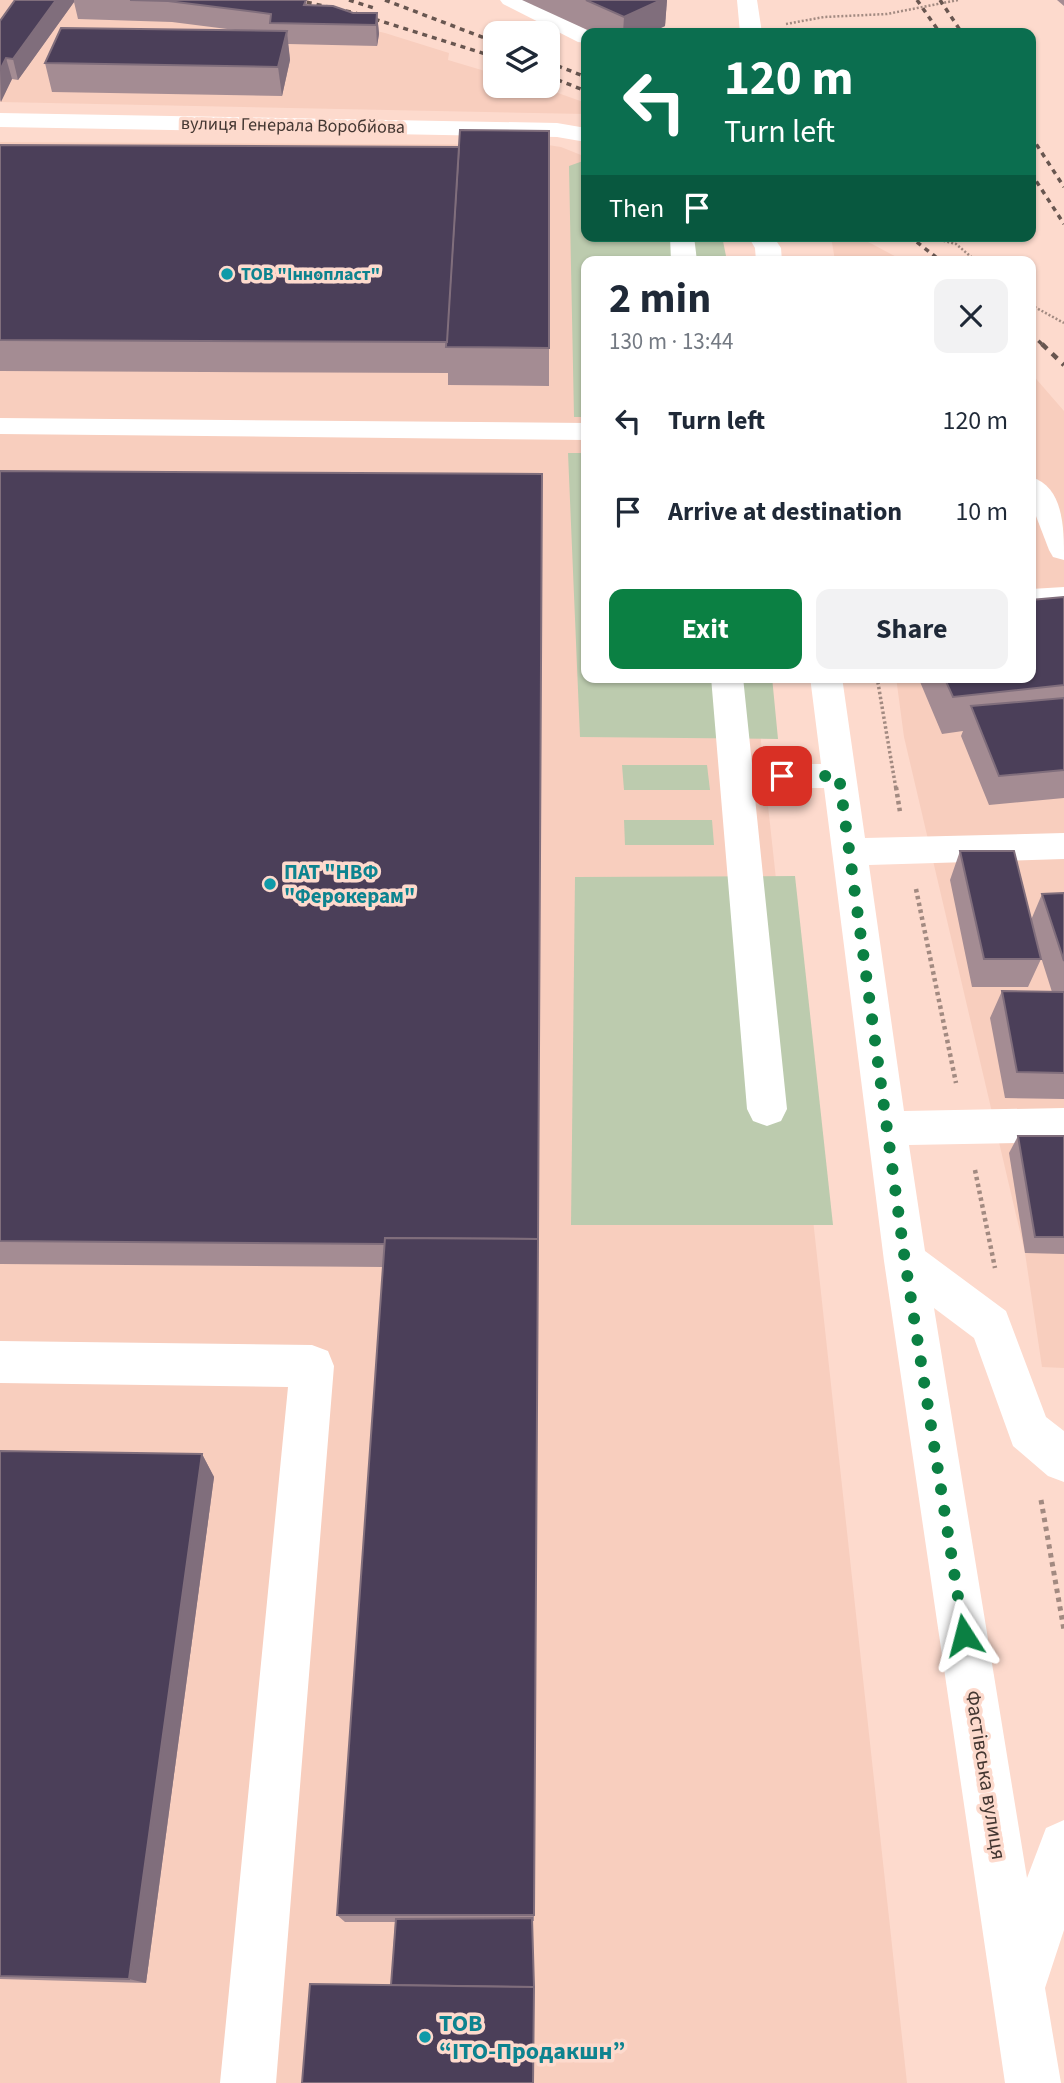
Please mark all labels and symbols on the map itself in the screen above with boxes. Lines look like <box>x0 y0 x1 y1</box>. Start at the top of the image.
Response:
street label: вулиця Генерала Воробйова <box>181 111 405 140</box>
place label: ТОВ "Іннопласт" <box>241 262 380 287</box>
marker: ТОВ "Іннопласт" <box>219 266 235 282</box>
pin <box>752 746 812 806</box>
place label: ПАТ "НВФ "Ферокерам" <box>284 857 415 911</box>
marker: ПАТ "НВФ "Ферокерам" <box>262 876 278 892</box>
position arrow <box>927 1598 1001 1672</box>
street label: Фастівська вулиця <box>958 1688 1014 1862</box>
place label: ТОВ “ІТО-Продакшн” <box>439 2006 625 2069</box>
marker: ТОВ “ІТО-Продакшн” <box>417 2029 433 2045</box>

